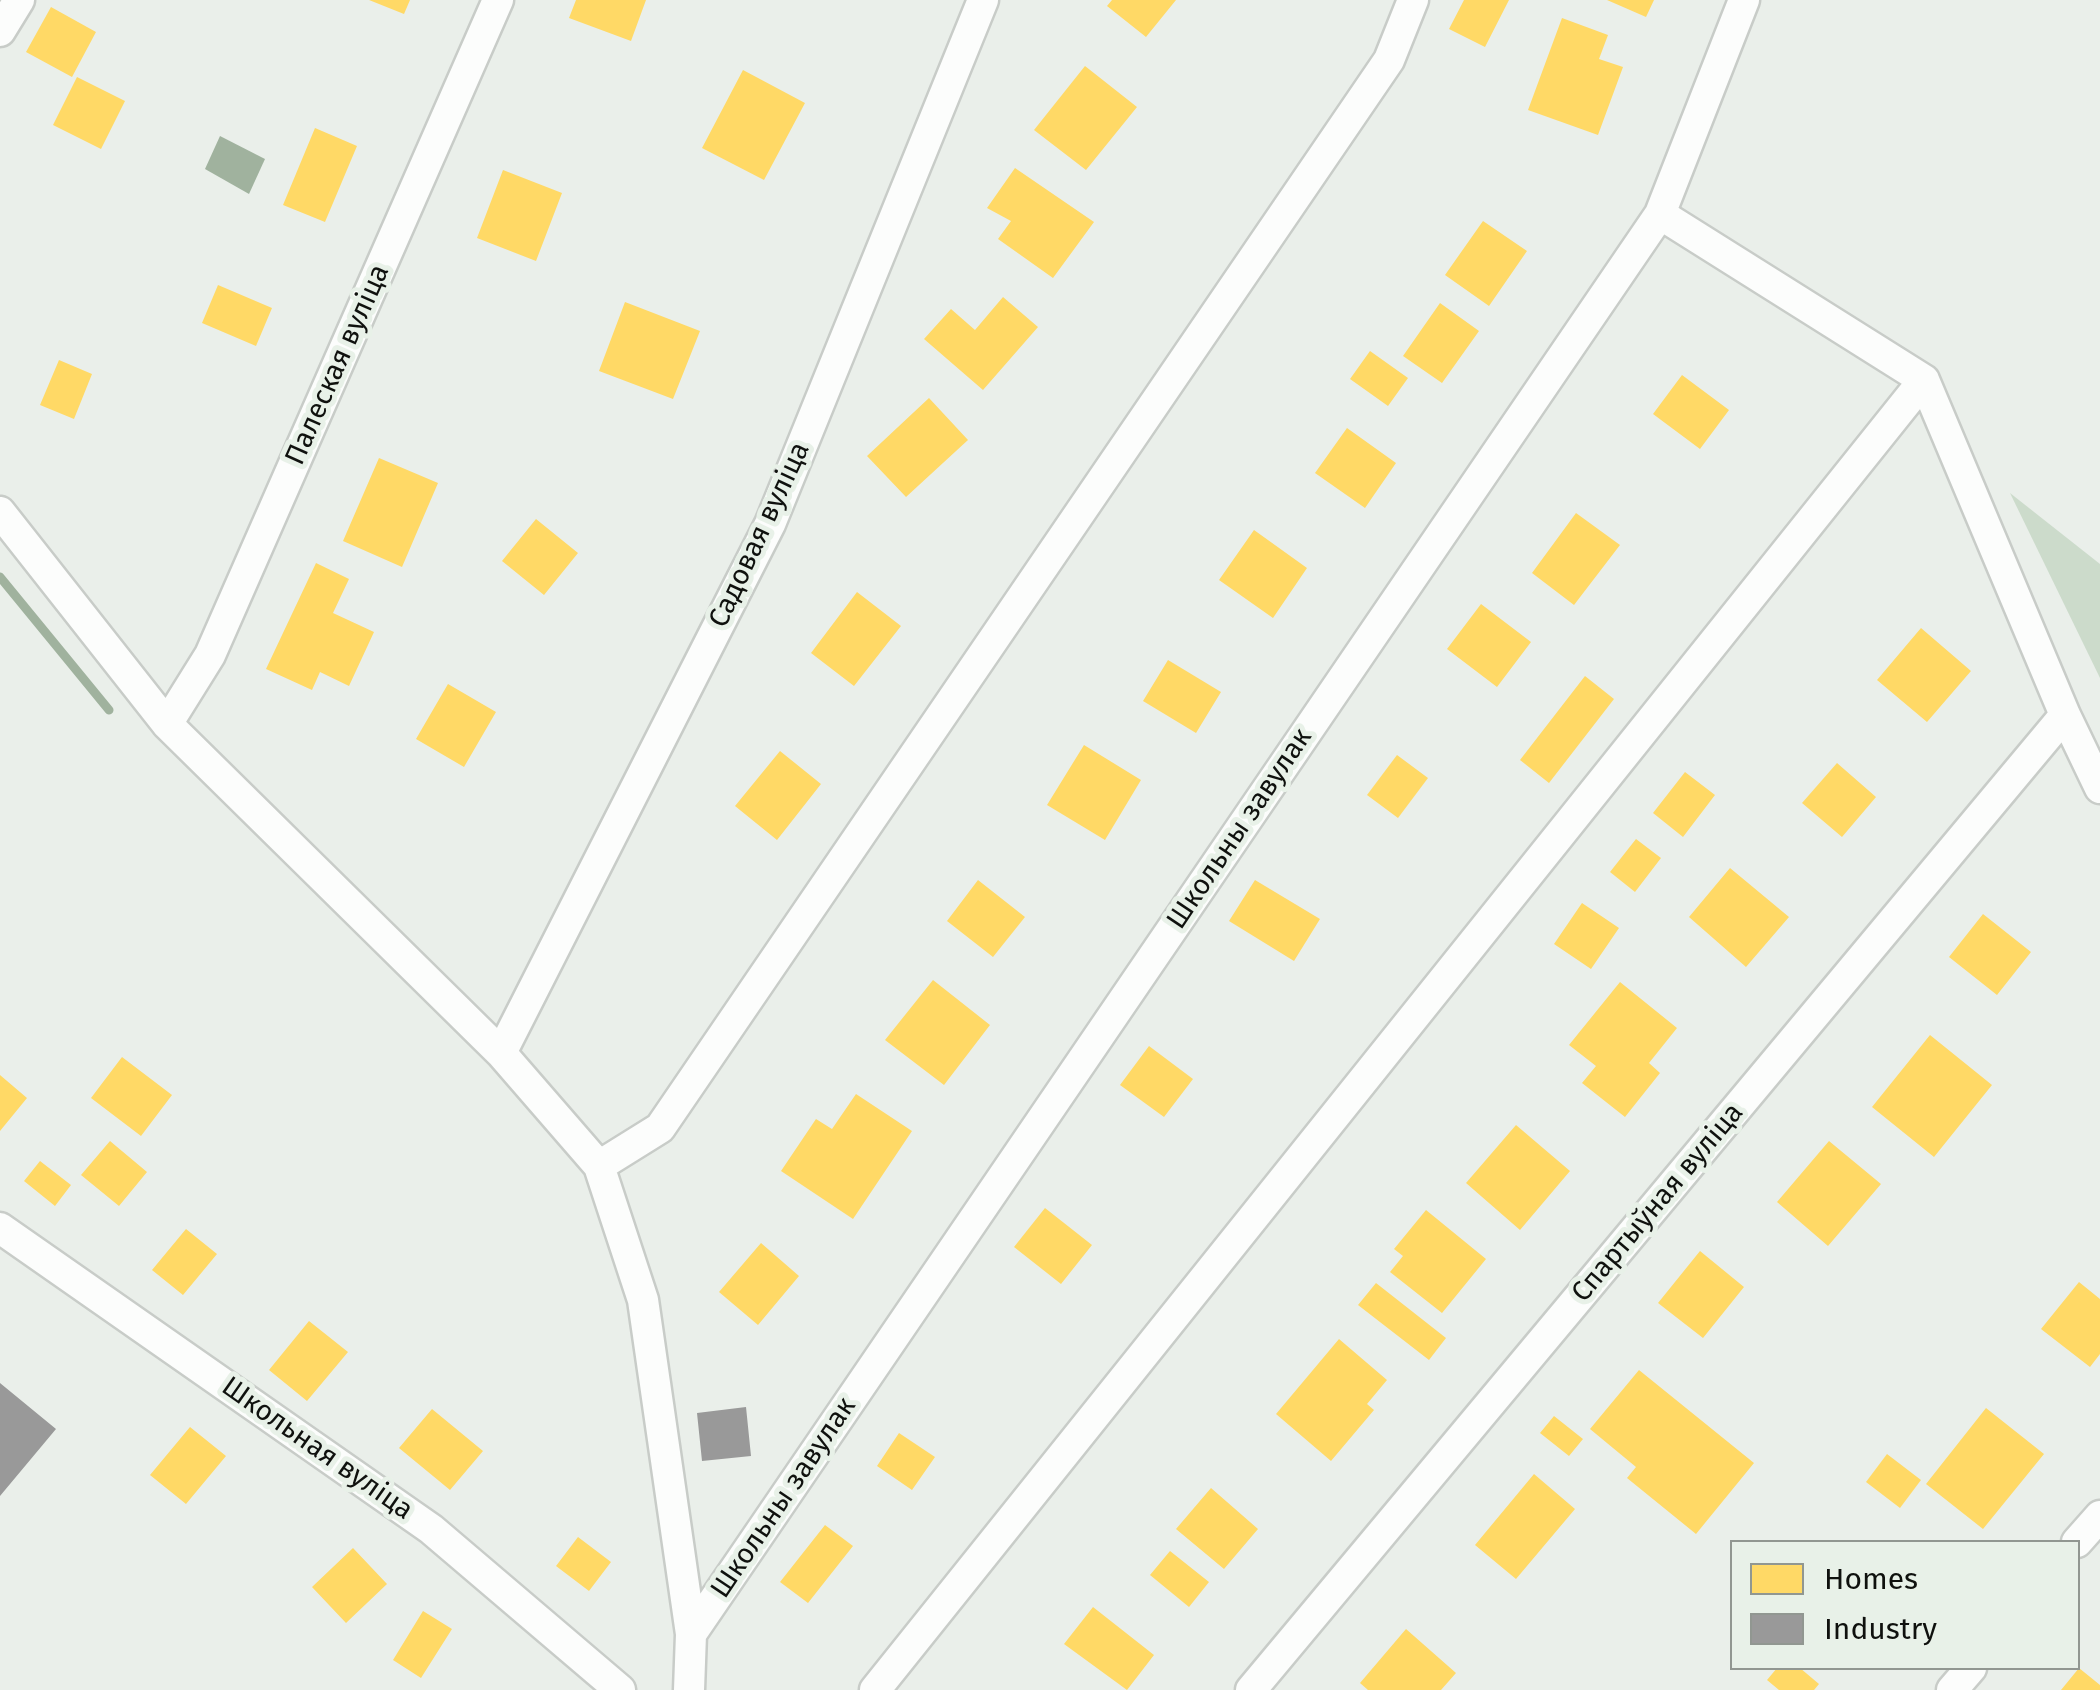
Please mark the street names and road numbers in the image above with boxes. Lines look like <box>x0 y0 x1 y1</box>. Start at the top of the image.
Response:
street label: Палеская вуліца <box>279 260 397 470</box>
street label: Садовая вуліца <box>702 437 818 633</box>
street label: Школьны завулак <box>1160 722 1320 936</box>
street label: Спартыўная вуліца <box>1565 1097 1751 1309</box>
street label: Школьная вуліца <box>215 1370 419 1528</box>
street label: Школьны завулак <box>704 1391 864 1605</box>

